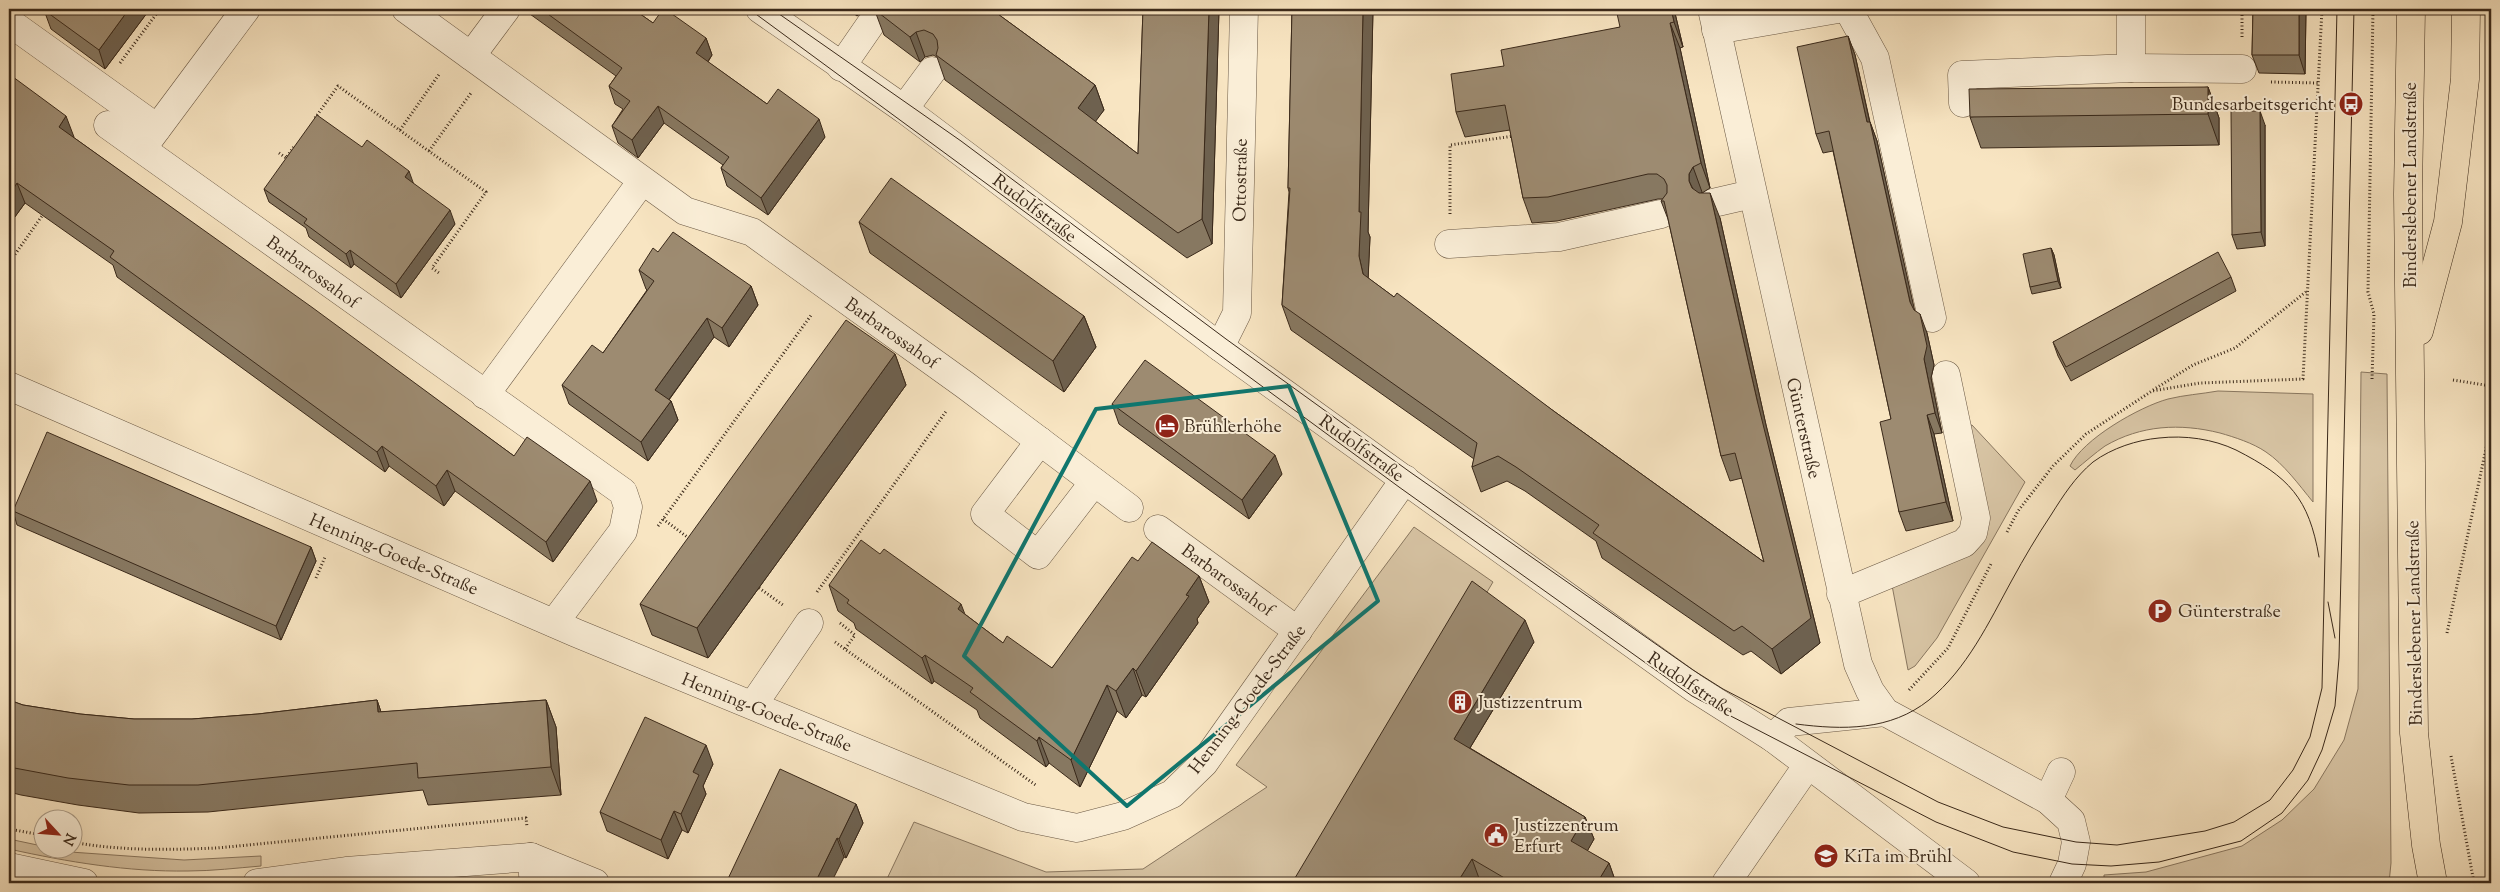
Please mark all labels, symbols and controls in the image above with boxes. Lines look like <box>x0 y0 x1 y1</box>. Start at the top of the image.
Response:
street label: Binderslebener Landstraße <box>2399 82 2425 288</box>
bus stop icon: Bundesarbeitsgericht <box>2338 91 2364 117</box>
place label: Bundesarbeitsgericht <box>2172 93 2334 119</box>
street label: Ottostraße <box>1228 138 1256 222</box>
street label: Rudolfstraße <box>986 169 1082 250</box>
street label: Barbarossahof <box>260 231 364 317</box>
street label: Barbarossahof <box>839 293 944 377</box>
street label: Günterstraße <box>1778 375 1826 482</box>
street label: Rudolfstraße <box>1313 410 1409 489</box>
hotel icon: Brühlerhöhe <box>1154 413 1180 439</box>
place label: Brühlerhöhe <box>1184 415 1282 441</box>
street label: Henning-Goede-Straße <box>305 508 482 603</box>
street label: Binderslebener Landstraße <box>2401 520 2431 726</box>
street label: Barbarossahof <box>1175 539 1279 625</box>
parking icon: Günterstraße <box>2147 598 2173 624</box>
place label: Günterstraße <box>2178 600 2281 626</box>
street label: Henning-Goede-Straße <box>1184 620 1314 781</box>
street label: Rudolfstraße <box>1641 647 1739 724</box>
street label: Henning-Goede-Straße <box>677 668 855 760</box>
building icon: Justizzentrum <box>1447 689 1473 715</box>
place label: Justizzentrum <box>1477 691 1583 717</box>
north arrow <box>32 810 82 860</box>
place label: Justizzentrum Erfurt <box>1513 814 1619 861</box>
public building icon: Justizzentrum Erfurt <box>1483 822 1509 848</box>
text: N <box>56 829 79 848</box>
school or university icon: KiTa im Brühl <box>1813 843 1839 869</box>
place label: KiTa im Brühl <box>1844 845 1952 871</box>

